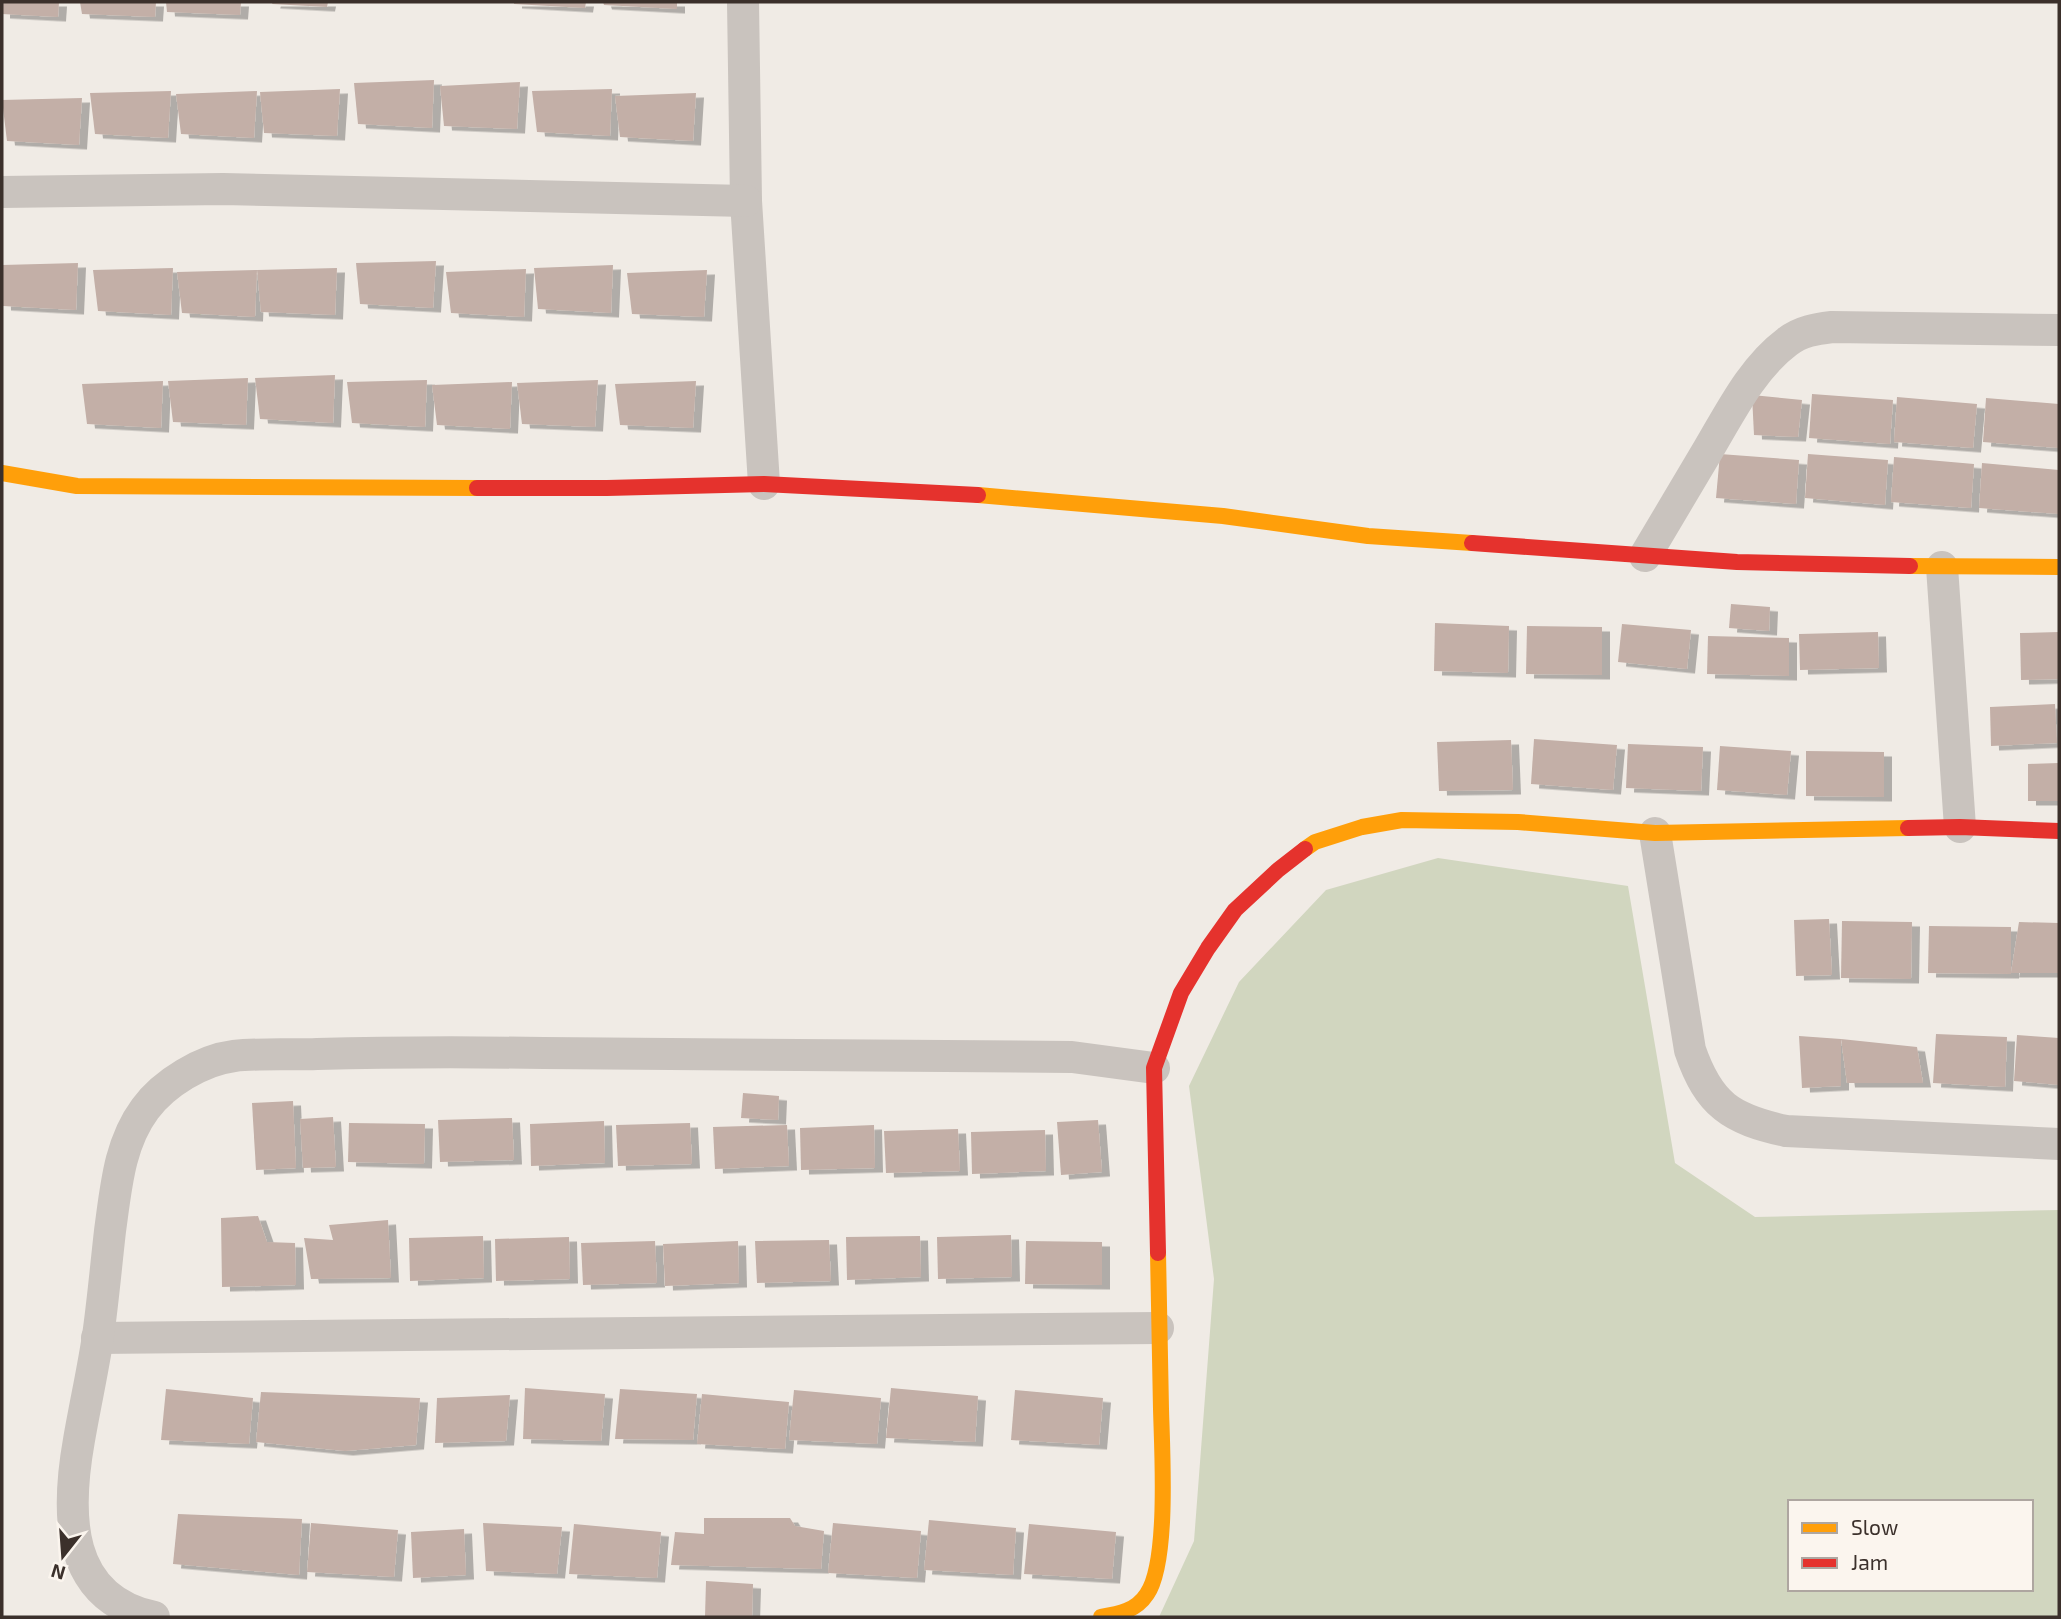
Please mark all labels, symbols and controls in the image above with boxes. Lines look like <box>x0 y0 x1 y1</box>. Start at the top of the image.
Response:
legend <box>1788 1500 2033 1591</box>
text: Slow <box>1851 1514 1898 1539</box>
north arrow <box>28 1521 98 1591</box>
text: Jam <box>1851 1549 1888 1574</box>
text: N <box>48 1560 68 1586</box>

